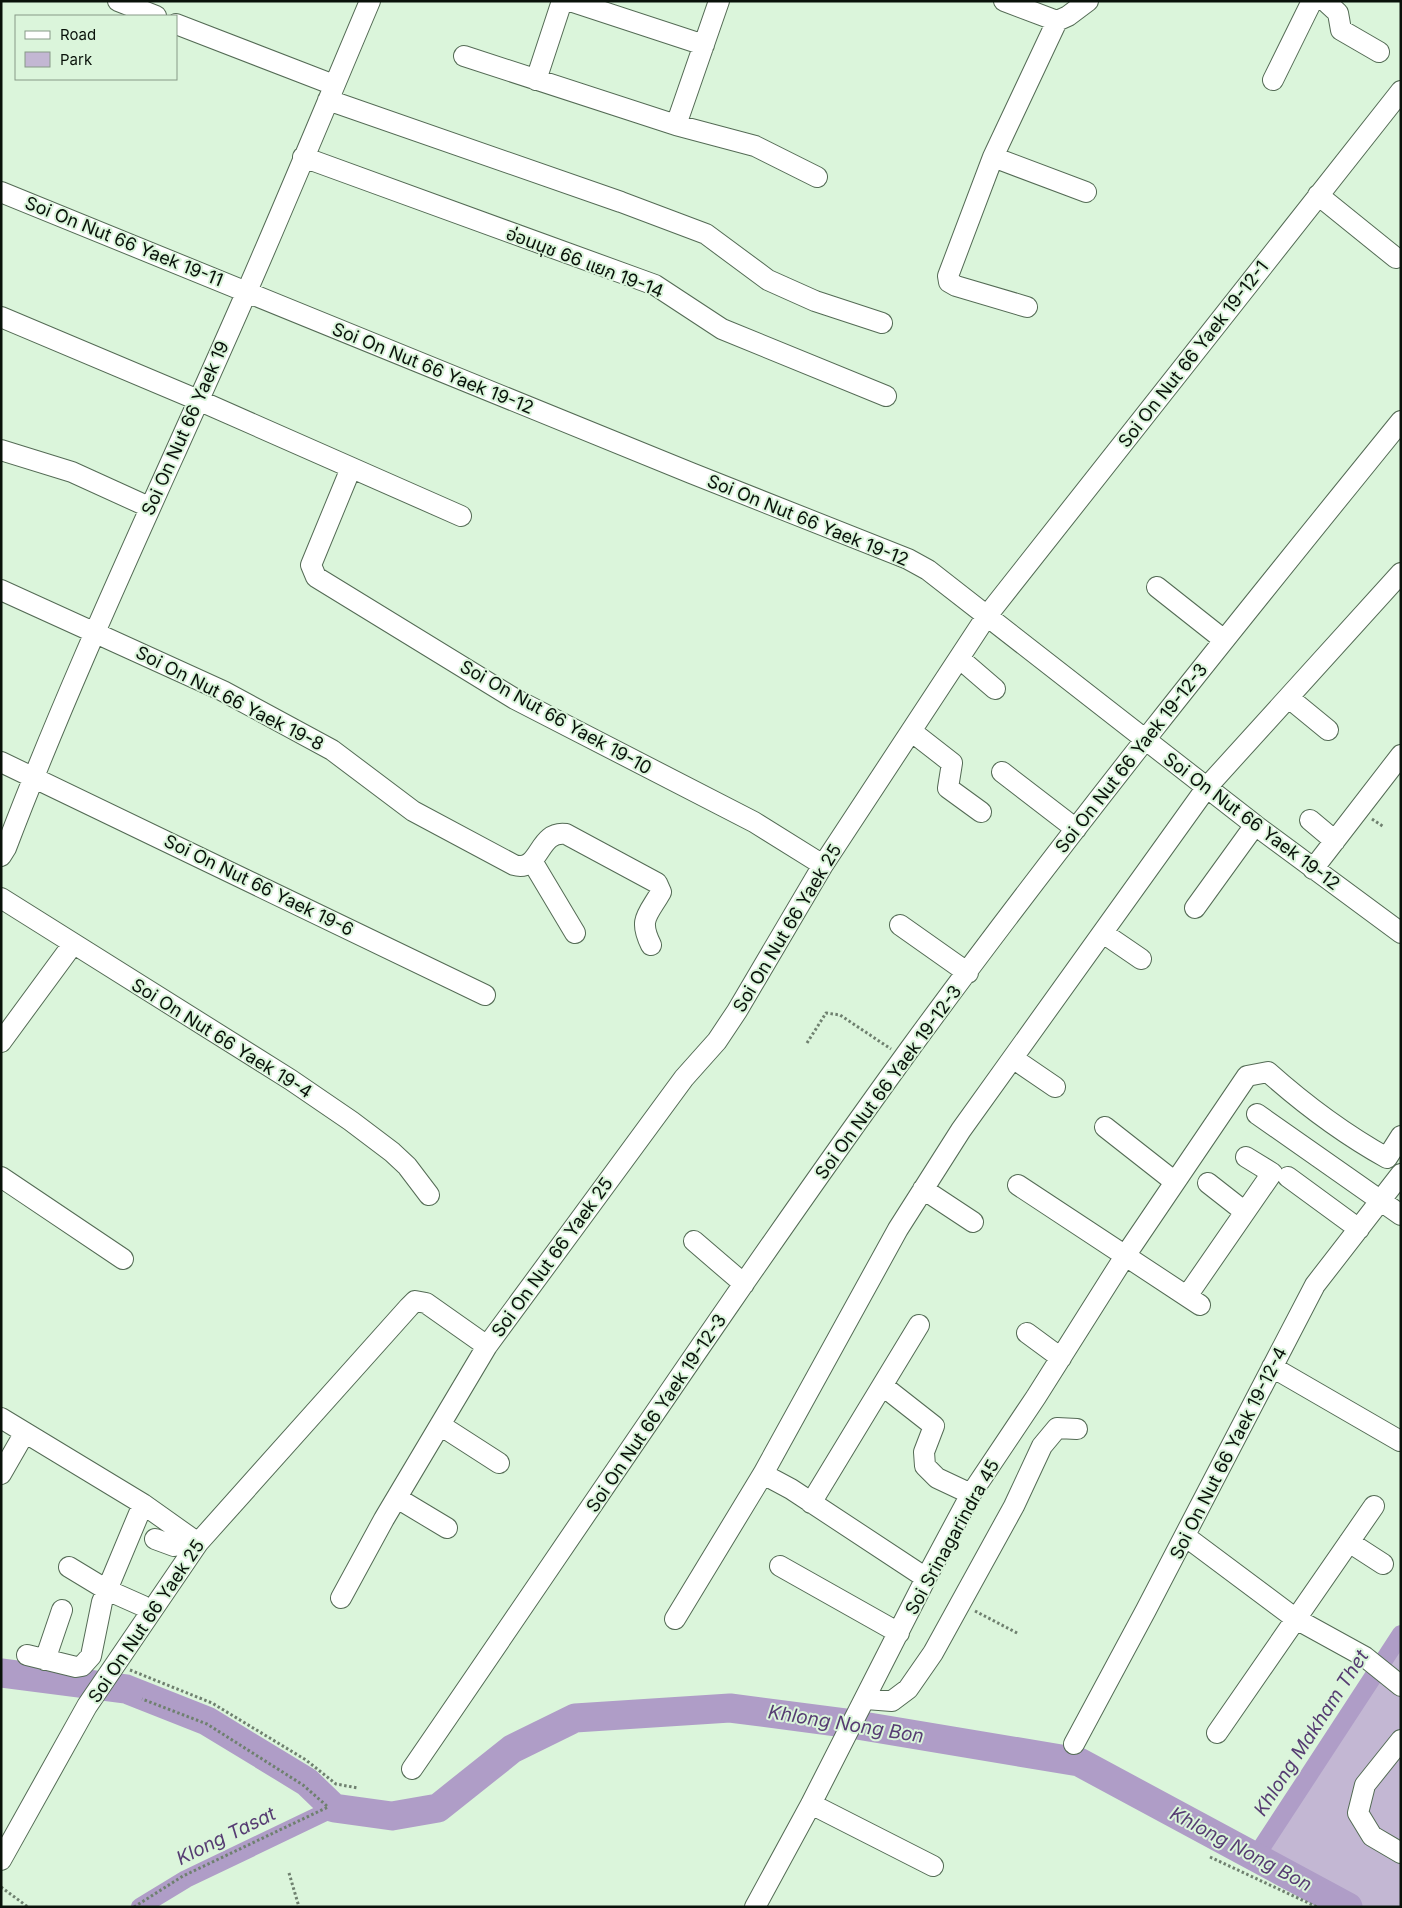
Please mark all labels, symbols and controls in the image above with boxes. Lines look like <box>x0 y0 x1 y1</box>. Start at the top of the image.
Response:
legend <box>15 15 178 80</box>
text: Road <box>60 25 96 44</box>
text: Park <box>60 50 93 69</box>
street label: Soi On Nut 66 Yaek 19-11 <box>22 192 226 290</box>
street label: อ่อนนุช 66 แยก 19-14 <box>503 222 667 303</box>
street label: Soi On Nut 66 Yaek 19-12-1 <box>1114 257 1272 451</box>
street label: Soi On Nut 66 Yaek 19-12 <box>329 318 537 418</box>
street label: Soi On Nut 66 Yaek 19 <box>137 338 233 518</box>
street label: Soi On Nut 66 Yaek 19-12 <box>704 470 912 570</box>
street label: Soi On Nut 66 Yaek 19-8 <box>132 641 328 755</box>
street label: Soi On Nut 66 Yaek 19-10 <box>457 656 655 778</box>
street label: Soi On Nut 66 Yaek 19-12-3 <box>1051 659 1211 857</box>
street label: Soi On Nut 66 Yaek 19-12 <box>1160 748 1344 894</box>
street label: Soi On Nut 66 Yaek 19-6 <box>161 830 357 940</box>
street label: Soi On Nut 66 Yaek 25 <box>729 840 845 1016</box>
street label: Soi On Nut 66 Yaek 19-4 <box>128 974 316 1102</box>
street label: Soi On Nut 66 Yaek 19-12-3 <box>811 981 965 1183</box>
street label: Soi On Nut 66 Yaek 25 <box>487 1173 617 1341</box>
street label: Soi On Nut 66 Yaek 19-12-3 <box>582 1310 730 1516</box>
street label: Soi On Nut 66 Yaek 19-12-4 <box>1165 1343 1291 1563</box>
street label: Soi Srinagarindra 45 <box>901 1456 1003 1618</box>
street label: Soi On Nut 66 Yaek 25 <box>84 1535 208 1707</box>
water label: Khlong Makham Thet <box>1249 1645 1374 1820</box>
water label: Khlong Nong Bon <box>767 1700 925 1748</box>
water label: Klong Tasat <box>173 1802 280 1870</box>
water label: Khlong Nong Bon <box>1166 1802 1316 1896</box>

